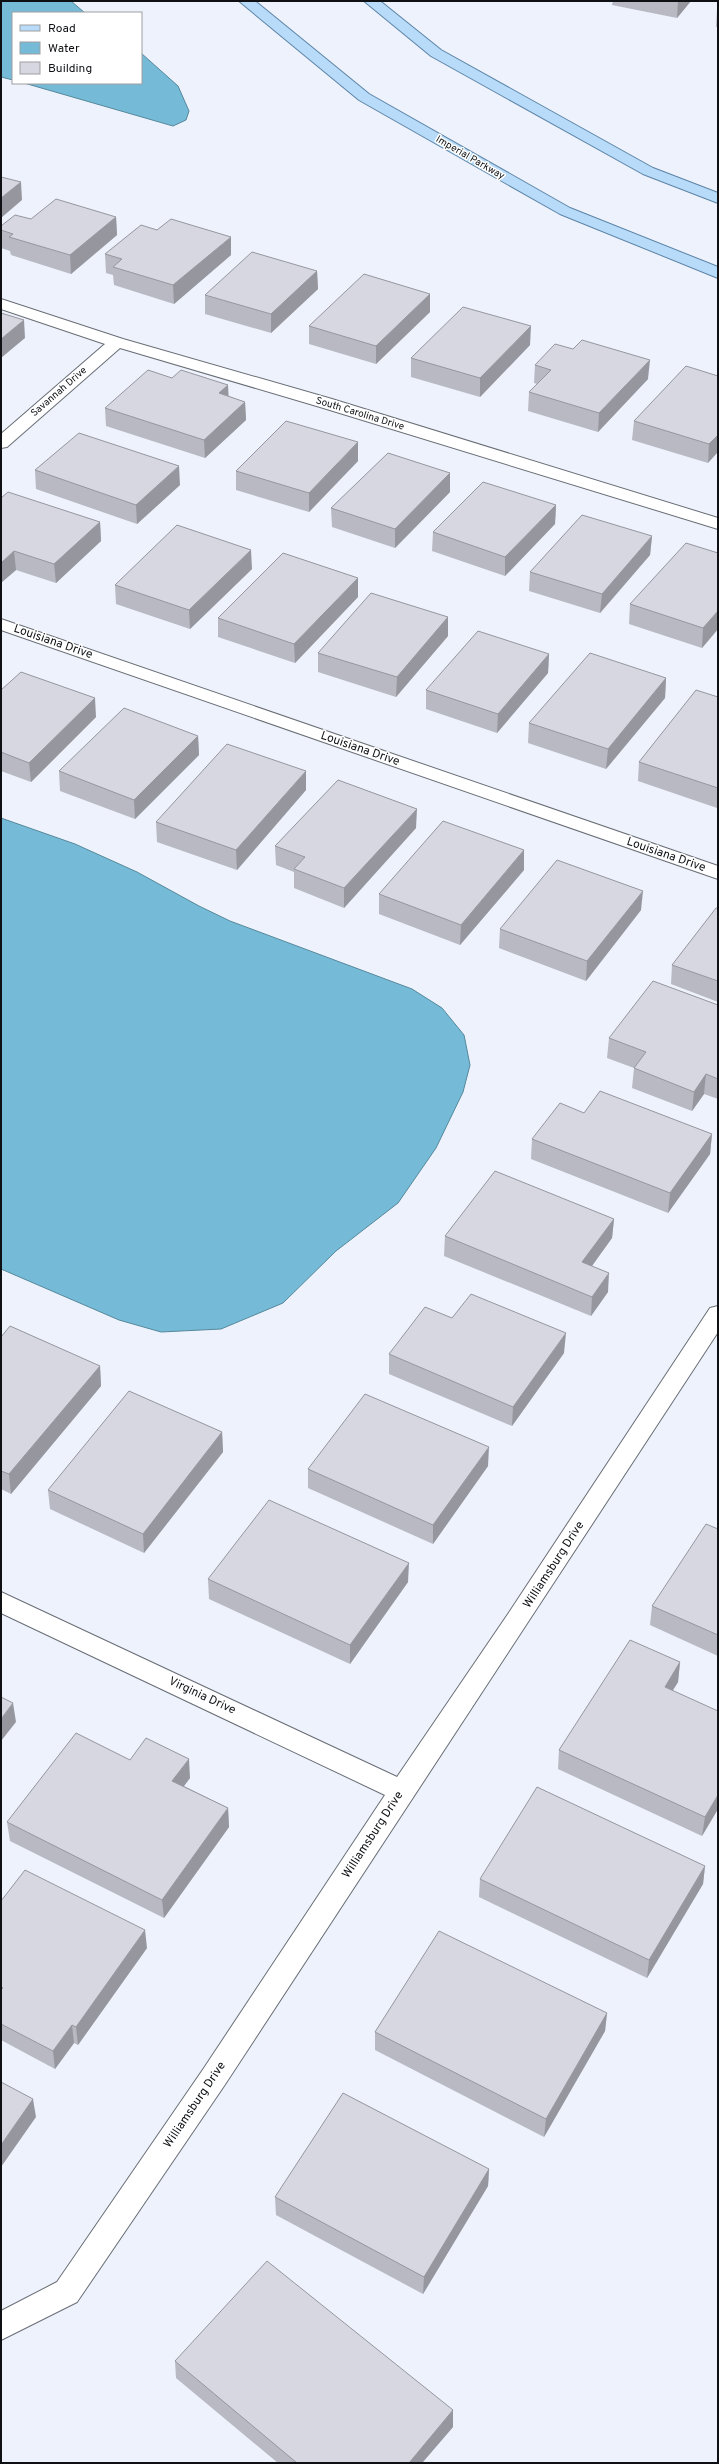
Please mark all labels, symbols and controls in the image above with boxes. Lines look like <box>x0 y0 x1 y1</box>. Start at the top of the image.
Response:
legend <box>12 12 142 84</box>
text: Road <box>48 21 76 37</box>
text: Water <box>48 41 80 57</box>
text: Building <box>48 61 92 77</box>
street label: Imperial Parkway <box>433 133 507 183</box>
street label: Savannah Drive <box>28 364 90 420</box>
street label: South Carolina Drive <box>314 394 406 434</box>
street label: Louisiana Drive <box>11 621 95 663</box>
street label: Louisiana Drive <box>318 728 402 770</box>
street label: Louisiana Drive <box>624 834 708 876</box>
street label: Williamsburg Drive <box>520 1518 588 1612</box>
street label: Virginia Drive <box>166 1673 238 1719</box>
street label: Williamsburg Drive <box>339 1788 407 1882</box>
street label: Williamsburg Drive <box>160 2059 230 2151</box>

